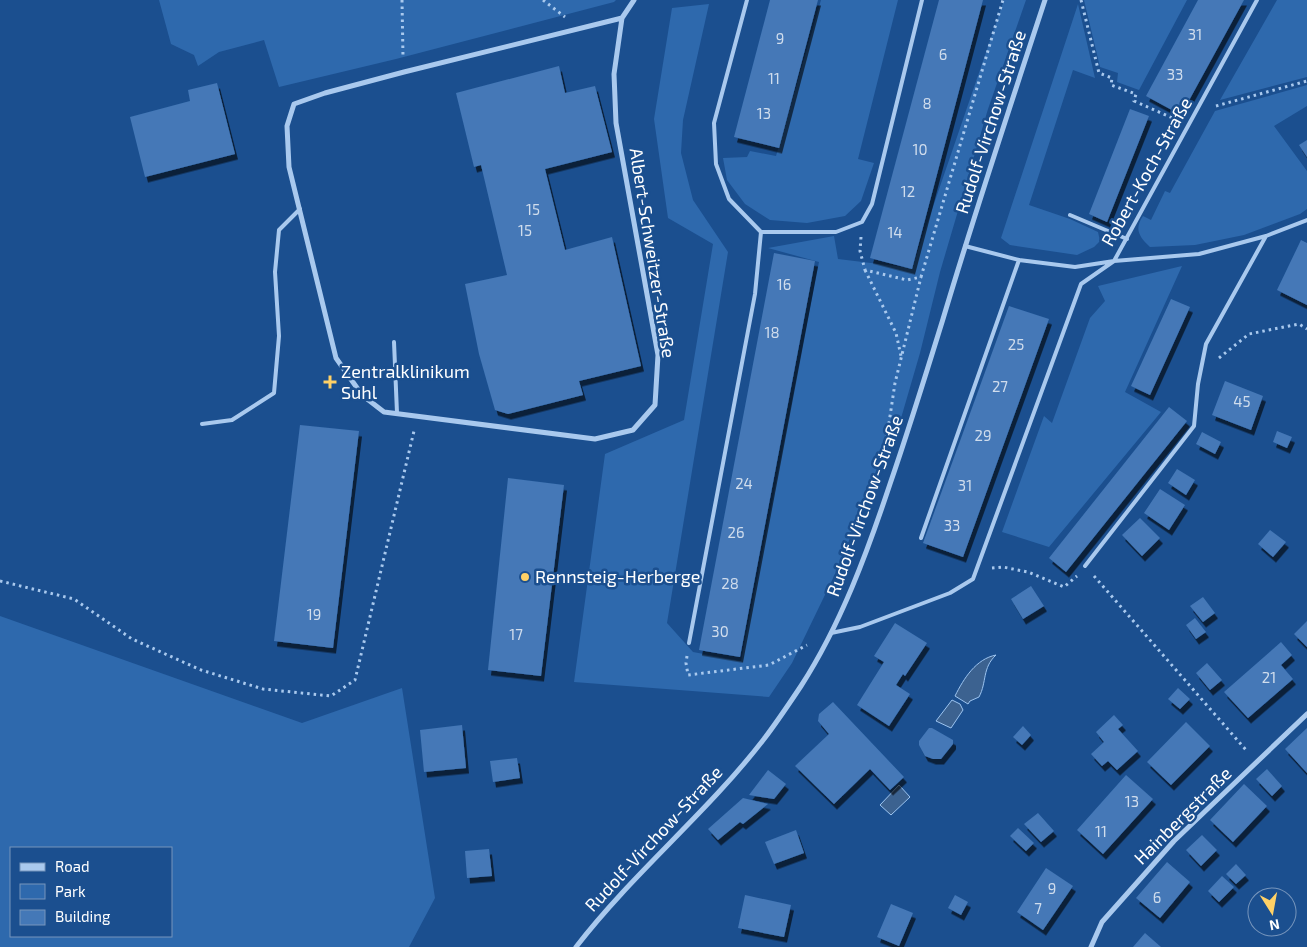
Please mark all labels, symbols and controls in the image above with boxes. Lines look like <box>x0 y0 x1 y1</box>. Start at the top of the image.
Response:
house number: 31 <box>1188 25 1202 43</box>
street label: Rudolf-Virchow-Straße <box>950 27 1030 216</box>
house number: 9 <box>776 29 784 47</box>
house number: 6 <box>939 45 947 63</box>
house number: 33 <box>1167 65 1183 83</box>
house number: 11 <box>768 69 780 87</box>
street label: Robert-Koch-Straße <box>1096 93 1196 250</box>
house number: 8 <box>922 94 932 112</box>
house number: 13 <box>757 104 771 122</box>
house number: 10 <box>912 140 928 158</box>
street label: Albert-Schweitzer-Straße <box>626 146 680 359</box>
house number: 12 <box>901 182 915 200</box>
house number: 15 <box>526 200 540 218</box>
house number: 15 <box>518 221 532 239</box>
house number: 14 <box>887 223 903 241</box>
house number: 16 <box>777 275 791 293</box>
house number: 18 <box>764 323 780 341</box>
house number: 25 <box>1008 335 1024 353</box>
place label: Zentralklinikum Suhl <box>341 360 470 403</box>
marker: Zentralklinikum Suhl <box>323 375 337 389</box>
house number: 27 <box>992 377 1008 395</box>
house number: 45 <box>1233 392 1251 410</box>
street label: Rudolf-Virchow-Straße <box>821 412 907 599</box>
house number: 29 <box>974 426 992 444</box>
house number: 24 <box>735 474 753 492</box>
house number: 31 <box>958 476 972 494</box>
house number: 33 <box>944 516 960 534</box>
house number: 26 <box>727 523 745 541</box>
place label: Rennsteig-Herberge <box>535 565 701 587</box>
marker: Rennsteig-Herberge <box>519 571 531 583</box>
house number: 28 <box>721 574 739 592</box>
house number: 19 <box>307 605 321 623</box>
house number: 30 <box>711 622 729 640</box>
house number: 17 <box>509 625 523 643</box>
house number: 21 <box>1262 668 1276 686</box>
street label: Rudolf-Virchow-Straße <box>580 761 727 916</box>
street label: Hainbergstraße <box>1129 762 1236 869</box>
house number: 13 <box>1125 792 1139 810</box>
house number: 11 <box>1095 822 1107 840</box>
legend <box>10 847 172 937</box>
text: Road <box>55 857 90 875</box>
house number: 9 <box>1048 879 1056 897</box>
text: Park <box>55 882 86 900</box>
north arrow <box>1247 887 1297 937</box>
house number: 6 <box>1153 888 1161 906</box>
house number: 7 <box>1034 899 1042 917</box>
text: Building <box>55 907 111 925</box>
text: N <box>1268 916 1281 935</box>

